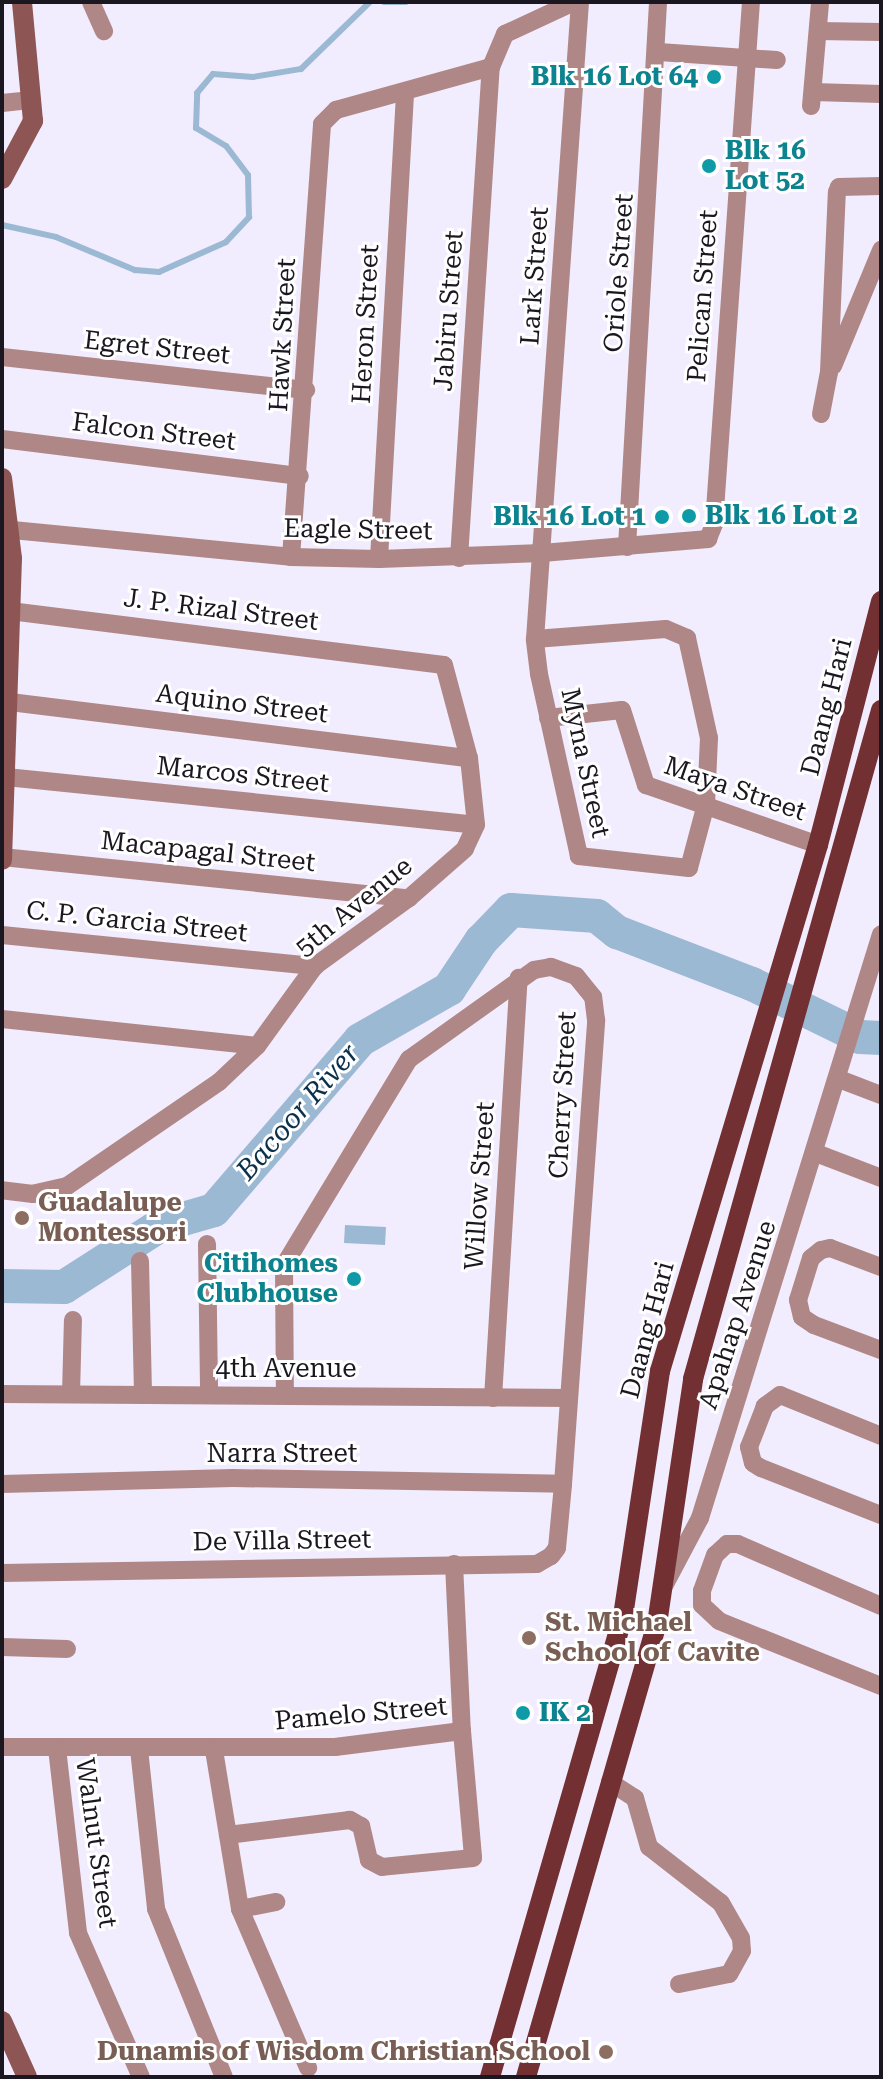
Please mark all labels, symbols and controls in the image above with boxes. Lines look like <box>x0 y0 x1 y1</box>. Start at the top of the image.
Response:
place label: Blk 16 Lot 64 <box>531 61 698 93</box>
marker: Blk 16 Lot 64 <box>705 68 723 86</box>
place label: Blk 16 Lot 52 <box>725 135 806 196</box>
marker: Blk 16 Lot 52 <box>700 157 718 175</box>
street label: Oriole Street <box>598 193 640 353</box>
street label: Lark Street <box>515 206 555 346</box>
street label: Pelican Street <box>681 209 725 383</box>
street label: Jabiru Street <box>428 229 470 393</box>
street label: Heron Street <box>346 243 386 405</box>
street label: Hawk Street <box>263 257 303 413</box>
street label: Egret Street <box>82 325 232 371</box>
street label: Falcon Street <box>70 406 238 458</box>
place label: Blk 16 Lot 2 <box>705 500 858 532</box>
place label: Blk 16 Lot 1 <box>493 501 646 533</box>
marker: Blk 16 Lot 2 <box>680 507 698 525</box>
marker: Blk 16 Lot 1 <box>653 508 671 526</box>
street label: Eagle Street <box>283 513 433 547</box>
street label: J. P. Rizal Street <box>122 583 320 637</box>
street label: Daang Hari <box>795 635 859 779</box>
street label: Aquino Street <box>154 678 330 730</box>
street label: Myna Street <box>554 685 616 841</box>
street label: Marcos Street <box>155 750 331 800</box>
street label: Maya Street <box>660 750 810 828</box>
street label: Macapagal Street <box>99 825 317 879</box>
street label: 5th Avenue <box>289 851 419 963</box>
street label: C. P. Garcia Street <box>25 895 249 949</box>
street label: Cherry Street <box>543 1010 583 1180</box>
water label: Bacoor River <box>230 1037 366 1187</box>
street label: Willow Street <box>459 1101 501 1271</box>
place label: Guadalupe Montessori <box>38 1187 187 1248</box>
marker: Guadalupe Montessori <box>13 1209 31 1227</box>
street label: Apahap Avenue <box>693 1217 783 1413</box>
place label: Citihomes Clubhouse <box>196 1248 338 1310</box>
street label: Daang Hari <box>615 1258 681 1402</box>
marker: Citihomes Clubhouse <box>345 1270 363 1288</box>
street label: 4th Avenue <box>216 1353 356 1385</box>
street label: Narra Street <box>207 1438 357 1470</box>
street label: De Villa Street <box>192 1524 372 1558</box>
place label: St. Michael School of Cavite <box>545 1607 760 1668</box>
marker: St. Michael School of Cavite <box>520 1629 538 1647</box>
street label: Pamelo Street <box>273 1691 449 1737</box>
place label: IK 2 <box>539 1697 591 1729</box>
marker: IK 2 <box>514 1704 532 1722</box>
street label: Walnut Street <box>69 1756 123 1930</box>
place label: Dunamis of Wisdom Christian School <box>97 2036 590 2068</box>
marker: Dunamis of Wisdom Christian School <box>597 2043 615 2061</box>

